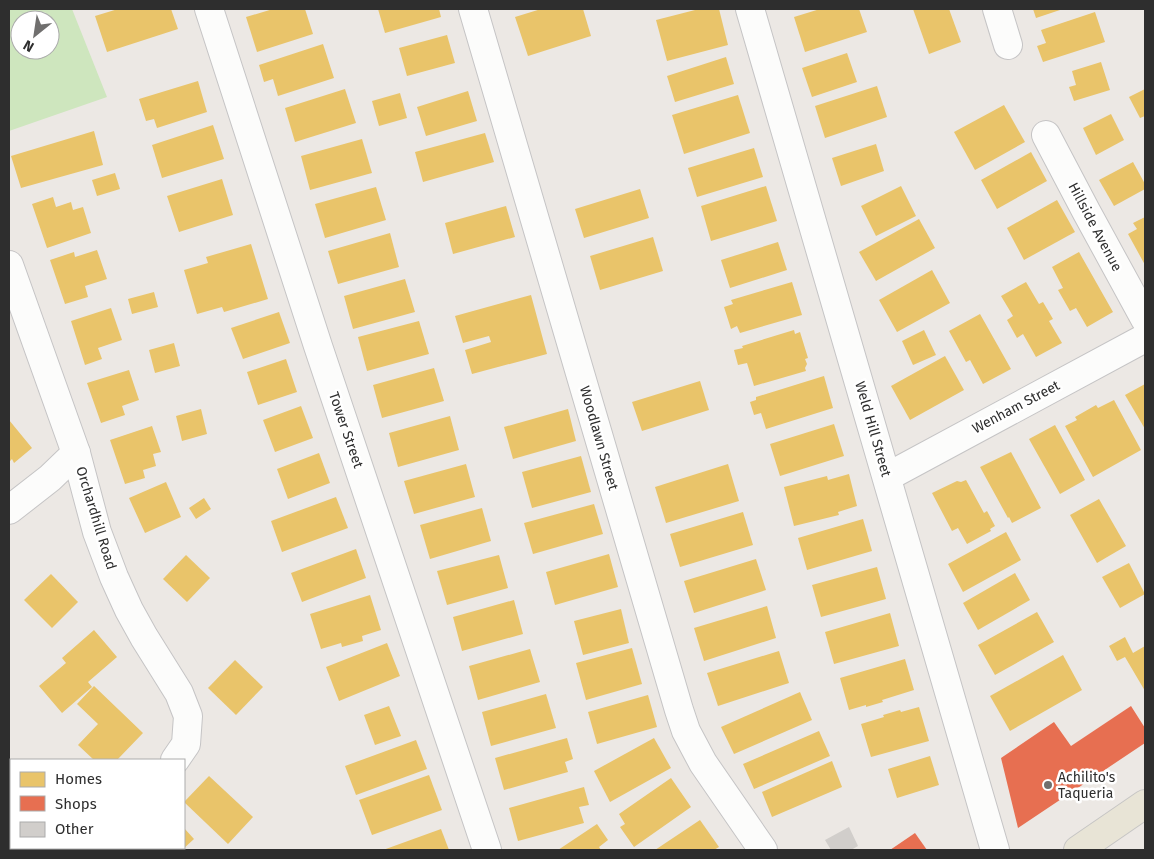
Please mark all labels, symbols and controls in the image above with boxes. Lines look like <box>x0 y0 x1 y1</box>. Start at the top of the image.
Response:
north arrow <box>10 10 60 60</box>
text: N <box>20 36 37 56</box>
street label: Hillside Avenue <box>1064 180 1126 274</box>
street label: Wenham Street <box>969 376 1064 437</box>
street label: Weld Hill Street <box>851 379 895 480</box>
street label: Woodlawn Street <box>576 384 622 493</box>
street label: Tower Street <box>325 390 367 471</box>
street label: Orchardhill Road <box>72 464 120 572</box>
legend <box>10 759 185 849</box>
place label: Achilito's Taqueria <box>1058 769 1116 802</box>
text: Homes <box>55 770 102 788</box>
marker: Achilito's Taqueria <box>1042 779 1054 791</box>
text: Shops <box>55 795 97 813</box>
text: Other <box>55 820 94 838</box>

